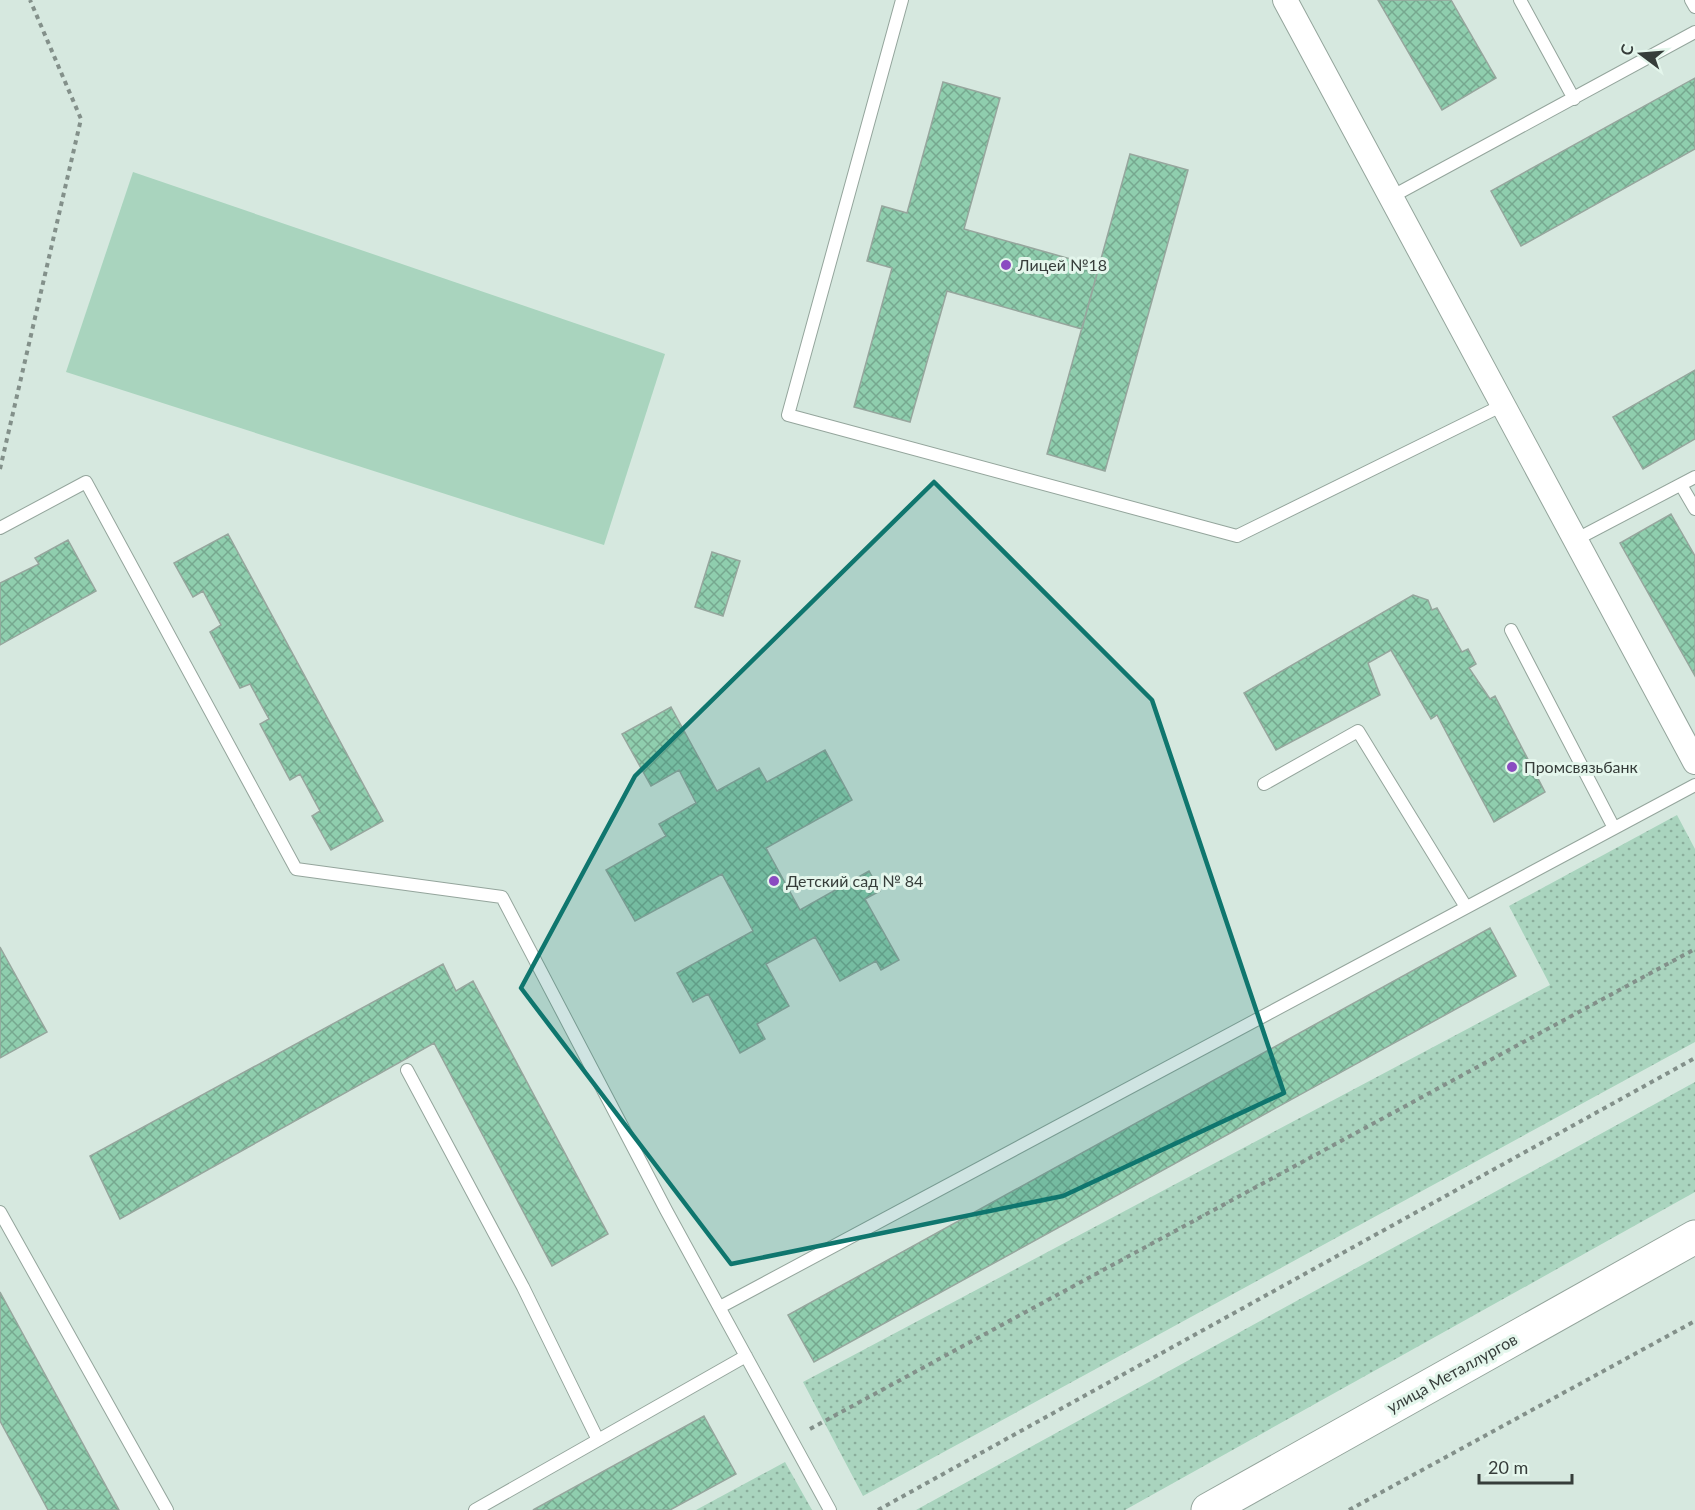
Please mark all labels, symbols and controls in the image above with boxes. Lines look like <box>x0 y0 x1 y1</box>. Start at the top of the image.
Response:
north arrow <box>1611 24 1671 84</box>
text: С <box>1616 42 1637 57</box>
place label: Лицей №18 <box>1017 255 1107 274</box>
marker: Лицей №18 <box>999 258 1013 272</box>
place label: Промсвязьбанк <box>1524 757 1639 776</box>
marker: Промсвязьбанк <box>1505 760 1519 774</box>
place label: Детский сад № 84 <box>786 871 923 890</box>
marker: Детский сад № 84 <box>767 874 781 888</box>
street label: улица Металлургов <box>1383 1329 1520 1416</box>
scale bar <box>1479 1447 1572 1485</box>
text: 20 m <box>1488 1456 1528 1478</box>

